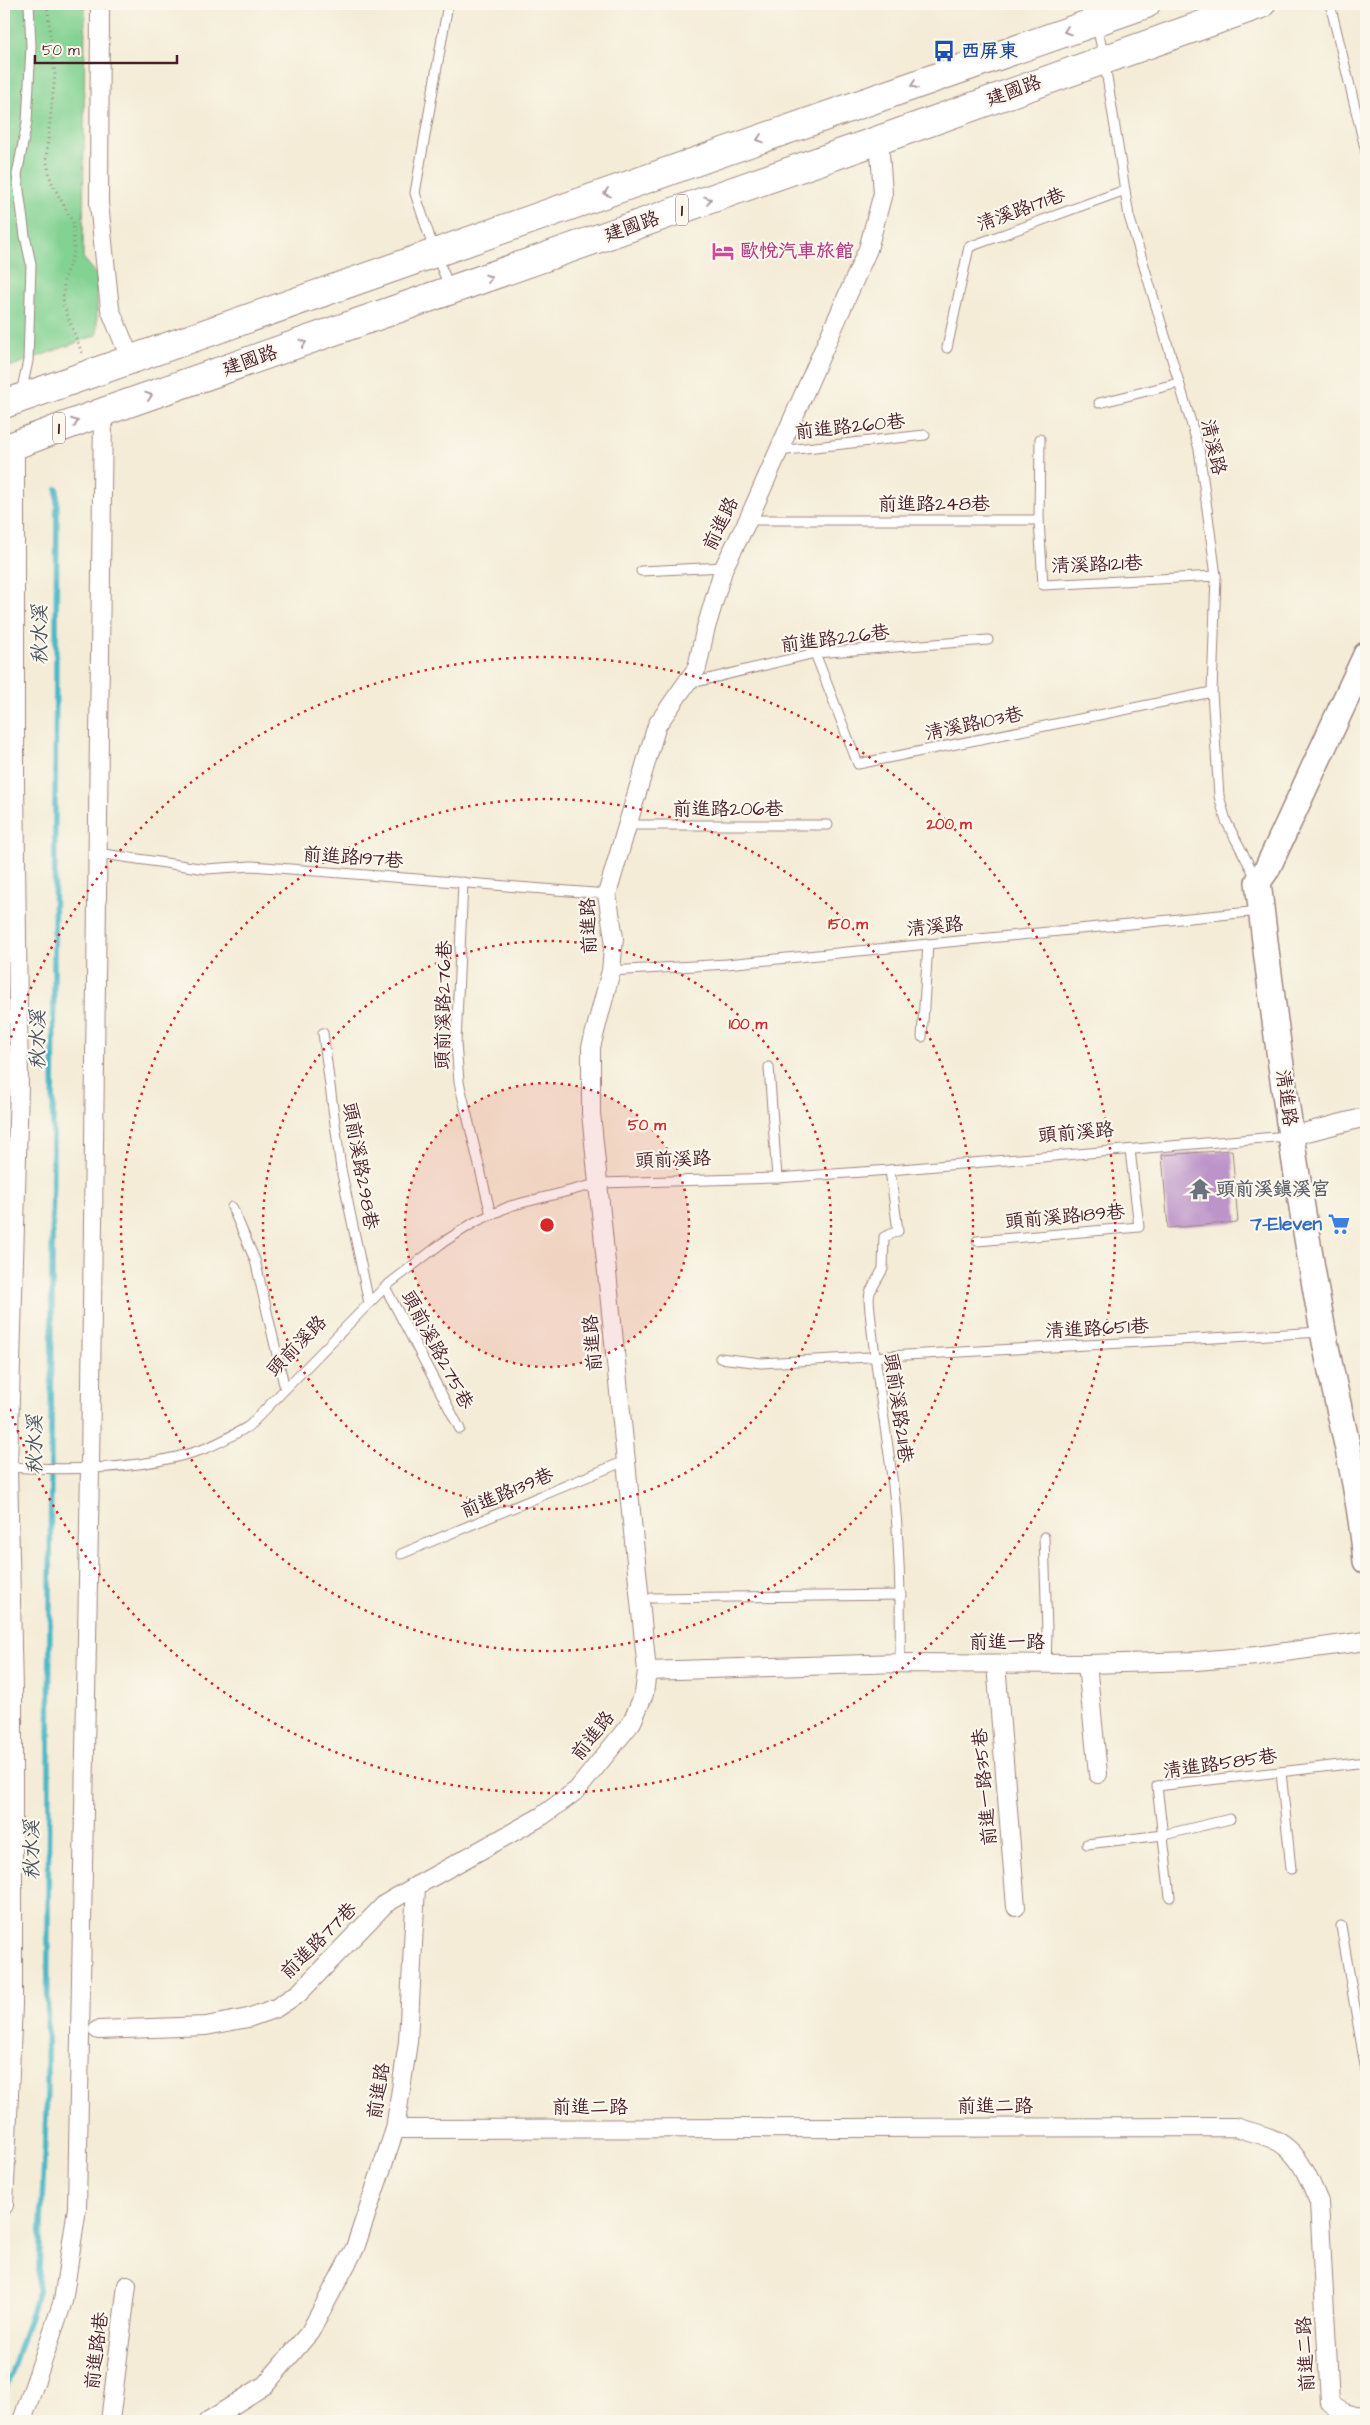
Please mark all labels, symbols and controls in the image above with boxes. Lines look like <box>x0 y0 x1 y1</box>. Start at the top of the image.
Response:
one-way arrow <box>1063 26 1072 36</box>
scale bar <box>35 32 178 64</box>
bus stop icon: 西屏東 <box>931 38 957 64</box>
place label: 西屏東 <box>961 38 1018 65</box>
text: 50 m <box>42 40 80 61</box>
street label: 建國路 <box>983 69 1045 113</box>
one-way arrow <box>910 79 918 89</box>
one-way arrow <box>756 133 765 143</box>
street label: 清溪路171巷 <box>973 181 1069 239</box>
one-way arrow <box>603 187 612 197</box>
road number: 1 <box>676 194 688 226</box>
one-way arrow <box>704 196 712 206</box>
street label: 建國路 <box>601 205 663 249</box>
hotel icon: 歐悅汽車旅館 <box>710 238 736 264</box>
place label: 歐悅汽車旅館 <box>740 238 854 265</box>
one-way arrow <box>484 274 493 284</box>
one-way arrow <box>298 338 306 348</box>
street label: 建國路 <box>219 339 281 383</box>
one-way arrow <box>144 392 153 402</box>
street label: 前進路260巷 <box>794 408 906 446</box>
road number: 1 <box>53 412 65 443</box>
street label: 清溪路 <box>1193 416 1233 478</box>
one-way arrow <box>70 418 79 428</box>
street label: 前進路248巷 <box>878 491 990 518</box>
street label: 前進路 <box>696 492 746 556</box>
street label: 清溪路121巷 <box>1051 550 1143 580</box>
water label: 秋水溪 <box>26 604 54 665</box>
street label: 前進路226巷 <box>779 619 891 659</box>
street label: 清溪路103巷 <box>922 700 1026 748</box>
street label: 前進路206巷 <box>673 796 783 823</box>
text: 200 m <box>925 814 972 835</box>
street label: 前進路197巷 <box>302 841 404 875</box>
street label: 前進路 <box>575 897 603 955</box>
street label: 清溪路 <box>905 911 965 943</box>
text: 150 m <box>828 914 868 935</box>
street label: 頭前溪路276巷 <box>429 940 459 1070</box>
water label: 秋水溪 <box>24 1009 52 1070</box>
text: 100 m <box>729 1014 768 1035</box>
street label: 清進路 <box>1269 1068 1303 1128</box>
street label: 頭前溪路298巷 <box>336 1100 384 1232</box>
text: 50 m <box>628 1115 666 1136</box>
street label: 頭前溪路 <box>1037 1116 1115 1150</box>
street label: 頭前溪路 <box>635 1145 711 1175</box>
temple icon: 頭前溪鎮溪宮 <box>1187 1176 1213 1202</box>
place label: 頭前溪鎮溪宮 <box>1216 1176 1330 1203</box>
street label: 頭前溪路189巷 <box>1004 1198 1126 1236</box>
place label: 7-Eleven <box>1249 1211 1322 1238</box>
supermarket icon: 7-Eleven <box>1326 1211 1352 1237</box>
centre of rings <box>538 1216 556 1234</box>
street label: 頭前溪路275巷 <box>394 1286 480 1414</box>
street label: 頭前溪路 <box>261 1309 333 1383</box>
street label: 前進路 <box>577 1313 609 1373</box>
street label: 清進路651巷 <box>1044 1313 1150 1345</box>
street label: 頭前溪路211巷 <box>877 1351 919 1465</box>
water label: 秋水溪 <box>21 1414 49 1475</box>
street label: 前進路139巷 <box>456 1461 558 1525</box>
street label: 前進一路 <box>969 1629 1045 1656</box>
street label: 前進路 <box>565 1705 621 1767</box>
street label: 前進一路35巷 <box>966 1727 1004 1847</box>
street label: 清進路585巷 <box>1161 1743 1279 1785</box>
water label: 秋水溪 <box>18 1819 46 1880</box>
street label: 前進路77巷 <box>274 1896 364 1986</box>
street label: 前進路 <box>361 2061 397 2121</box>
street label: 前進二路 <box>957 2093 1033 2120</box>
street label: 前進二路 <box>552 2094 628 2121</box>
street label: 前進路1巷 <box>79 2310 115 2392</box>
street label: 前進二路 <box>1291 2315 1321 2393</box>

